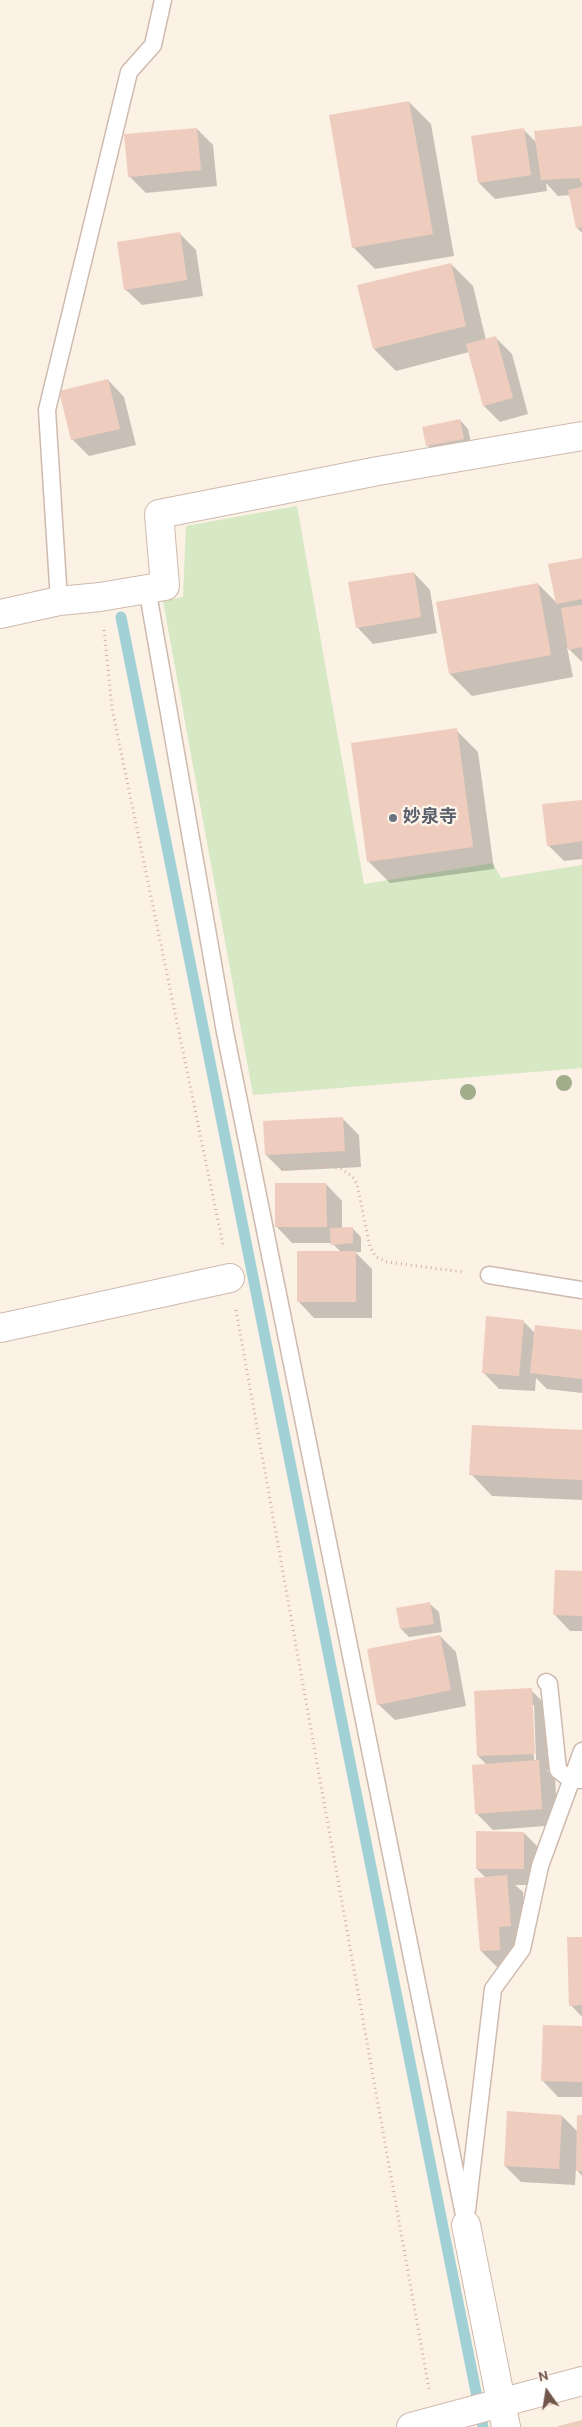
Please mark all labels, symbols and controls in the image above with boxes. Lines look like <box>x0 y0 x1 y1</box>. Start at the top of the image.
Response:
place label: 妙泉寺 <box>403 807 457 829</box>
marker: 妙泉寺 <box>387 812 399 824</box>
north arrow <box>522 2367 572 2417</box>
text: N <box>537 2367 550 2386</box>

